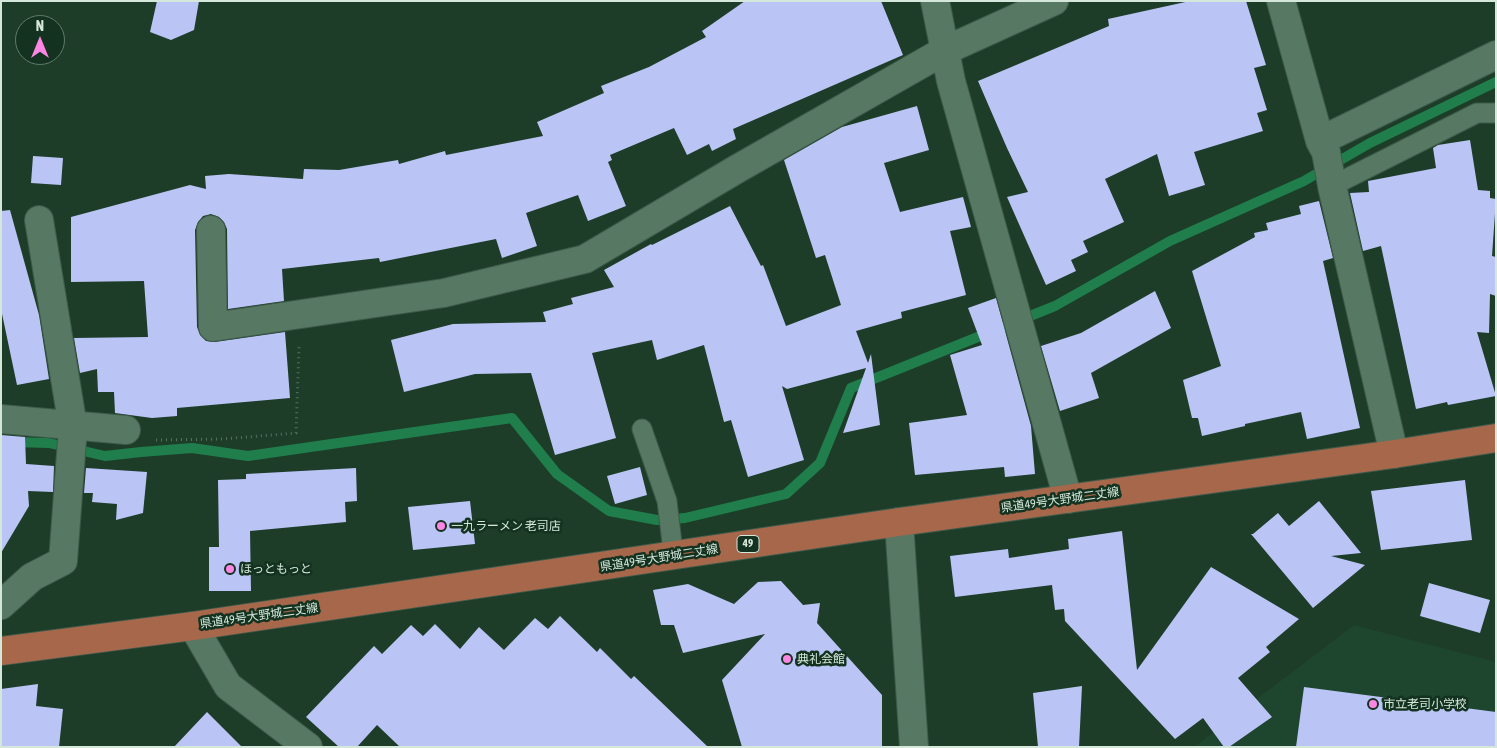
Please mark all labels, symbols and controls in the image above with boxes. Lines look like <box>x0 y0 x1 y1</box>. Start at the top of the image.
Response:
north arrow <box>15 15 65 65</box>
text: N <box>36 18 44 34</box>
street label: 県道49号大野城二丈線 <box>1000 485 1120 515</box>
place label: 一九ラーメン 老司店 <box>451 519 561 533</box>
marker: 一九ラーメン 老司店 <box>435 520 447 532</box>
road number: 49 <box>737 536 759 552</box>
street label: 県道49号大野城二丈線 <box>599 542 719 574</box>
place label: ほっともっと <box>240 562 312 576</box>
marker: ほっともっと <box>224 563 236 575</box>
street label: 県道49号大野城二丈線 <box>199 601 319 631</box>
place label: 典礼会館 <box>797 652 845 666</box>
marker: 典礼会館 <box>781 653 793 665</box>
place label: 市立老司小学校 <box>1383 697 1467 711</box>
marker: 市立老司小学校 <box>1367 698 1379 710</box>

